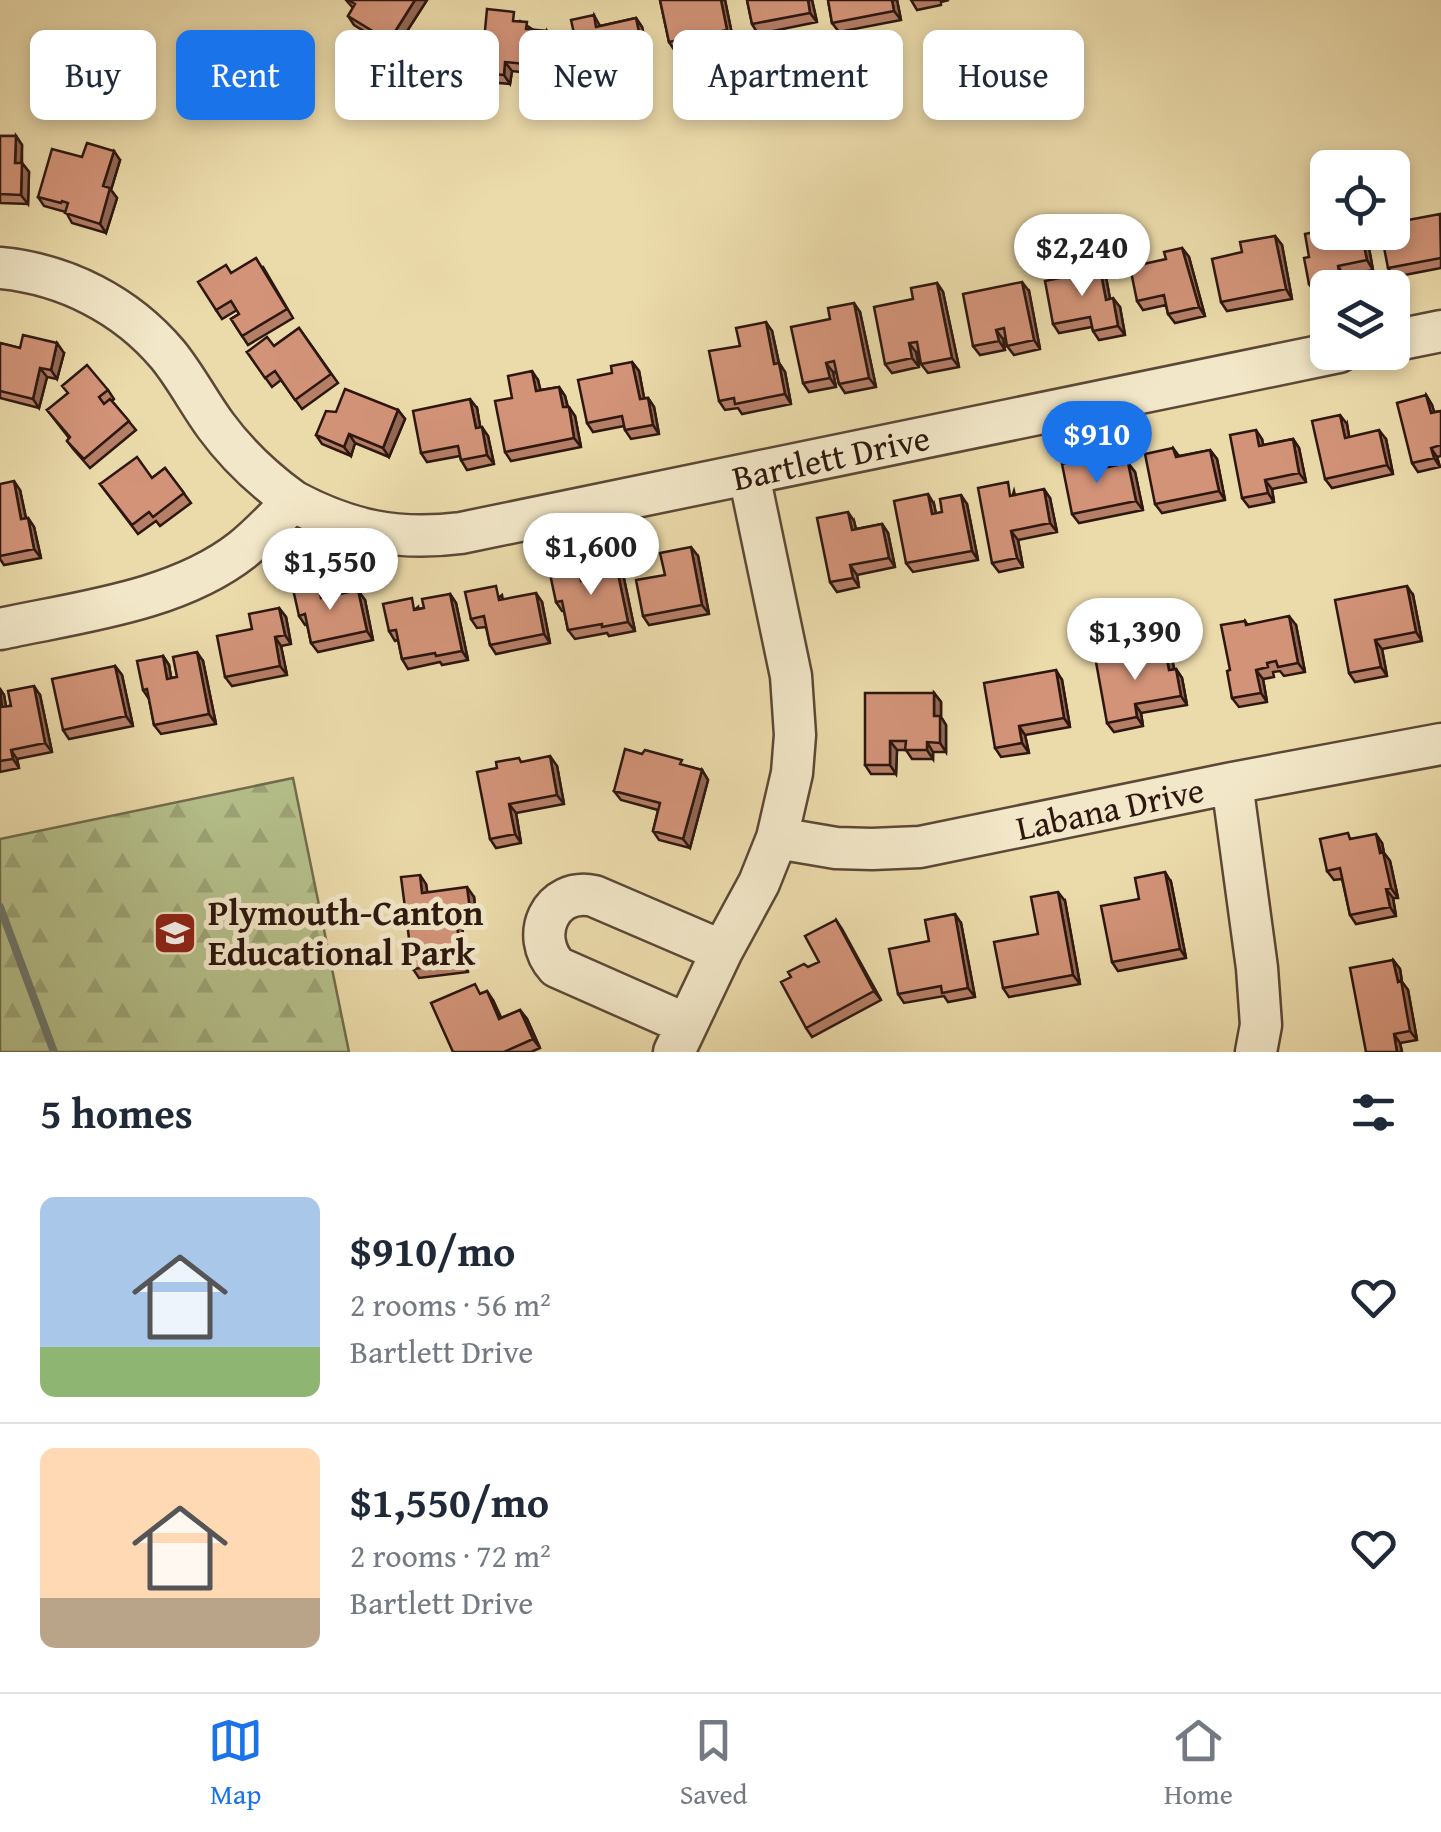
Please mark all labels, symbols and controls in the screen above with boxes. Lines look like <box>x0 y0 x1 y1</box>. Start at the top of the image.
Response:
chip: Buy <box>30 30 156 120</box>
chip: Rent <box>176 30 315 120</box>
chip: Filters <box>335 30 499 120</box>
chip: New <box>519 30 653 120</box>
chip: Apartment <box>673 30 903 120</box>
chip: House <box>923 30 1084 120</box>
map controls <box>1310 150 1410 370</box>
button: locate <box>1310 150 1410 250</box>
pin: $2,240 <box>1001 214 1163 299</box>
text: $2,240 <box>1036 223 1128 270</box>
button: layers <box>1310 270 1410 370</box>
pin: $910 <box>1038 401 1156 486</box>
text: $910 <box>1064 410 1130 457</box>
street label: Bartlett Drive <box>728 412 934 503</box>
pin: $1,600 <box>510 513 672 598</box>
text: $1,600 <box>545 522 637 569</box>
pin: $1,550 <box>249 528 411 613</box>
text: $1,550 <box>284 537 376 584</box>
pin: $1,390 <box>1054 598 1216 683</box>
text: $1,390 <box>1089 607 1181 654</box>
street label: Labana Drive <box>1011 764 1208 853</box>
place label: Plymouth-Canton Educational Park <box>208 887 484 978</box>
school or university icon: Plymouth-Canton Educational Park <box>152 910 198 956</box>
text: 5 homes <box>40 1082 193 1143</box>
icon: filters <box>1346 1085 1401 1140</box>
text: $910/mo <box>350 1220 515 1281</box>
icon: home <box>120 1237 240 1357</box>
icon: heart <box>1346 1270 1401 1325</box>
text: 2 rooms · 56 m² <box>350 1281 551 1328</box>
text: Bartlett Drive <box>350 1328 533 1375</box>
text: $1,550/mo <box>350 1471 549 1532</box>
icon: home <box>120 1488 240 1608</box>
icon: heart <box>1346 1521 1401 1576</box>
text: 2 rooms · 72 m² <box>350 1532 551 1579</box>
text: Bartlett Drive <box>350 1579 533 1626</box>
tab: Map <box>208 1713 263 1814</box>
tab: Saved <box>680 1713 747 1814</box>
tab: Home <box>1164 1713 1233 1814</box>

